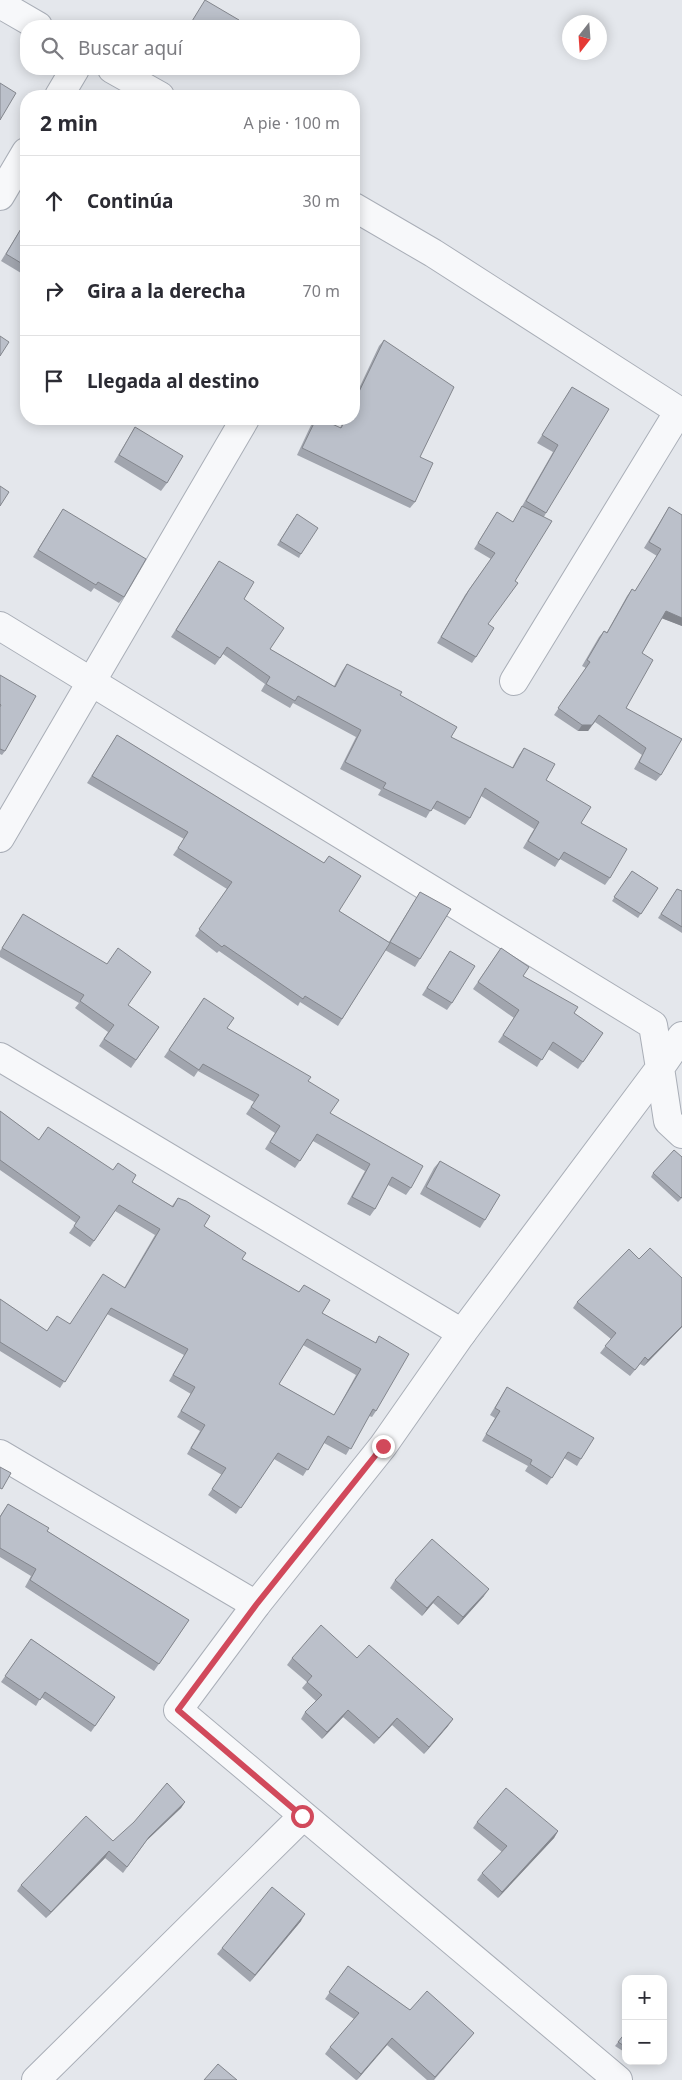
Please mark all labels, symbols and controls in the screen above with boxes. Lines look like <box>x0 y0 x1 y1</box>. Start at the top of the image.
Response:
north arrow <box>562 15 607 60</box>
search box <box>20 20 360 75</box>
icon: search <box>38 34 66 62</box>
text: Buscar aquí <box>78 35 183 61</box>
text: 2 min <box>40 109 98 137</box>
text: A pie · 100 m <box>243 112 340 134</box>
icon: ahead <box>40 187 68 215</box>
text: Continúa <box>87 188 173 214</box>
text: 30 m <box>303 190 340 212</box>
icon: right <box>40 277 68 305</box>
text: Gira a la derecha <box>87 278 246 304</box>
text: 70 m <box>303 280 340 302</box>
icon: arrive <box>40 367 68 395</box>
text: Llegada al destino <box>87 368 259 394</box>
route end <box>372 1435 395 1458</box>
route start <box>291 1805 314 1828</box>
map controls <box>622 1975 667 2065</box>
button: + <box>622 1975 667 2020</box>
button: − <box>622 2020 667 2065</box>

